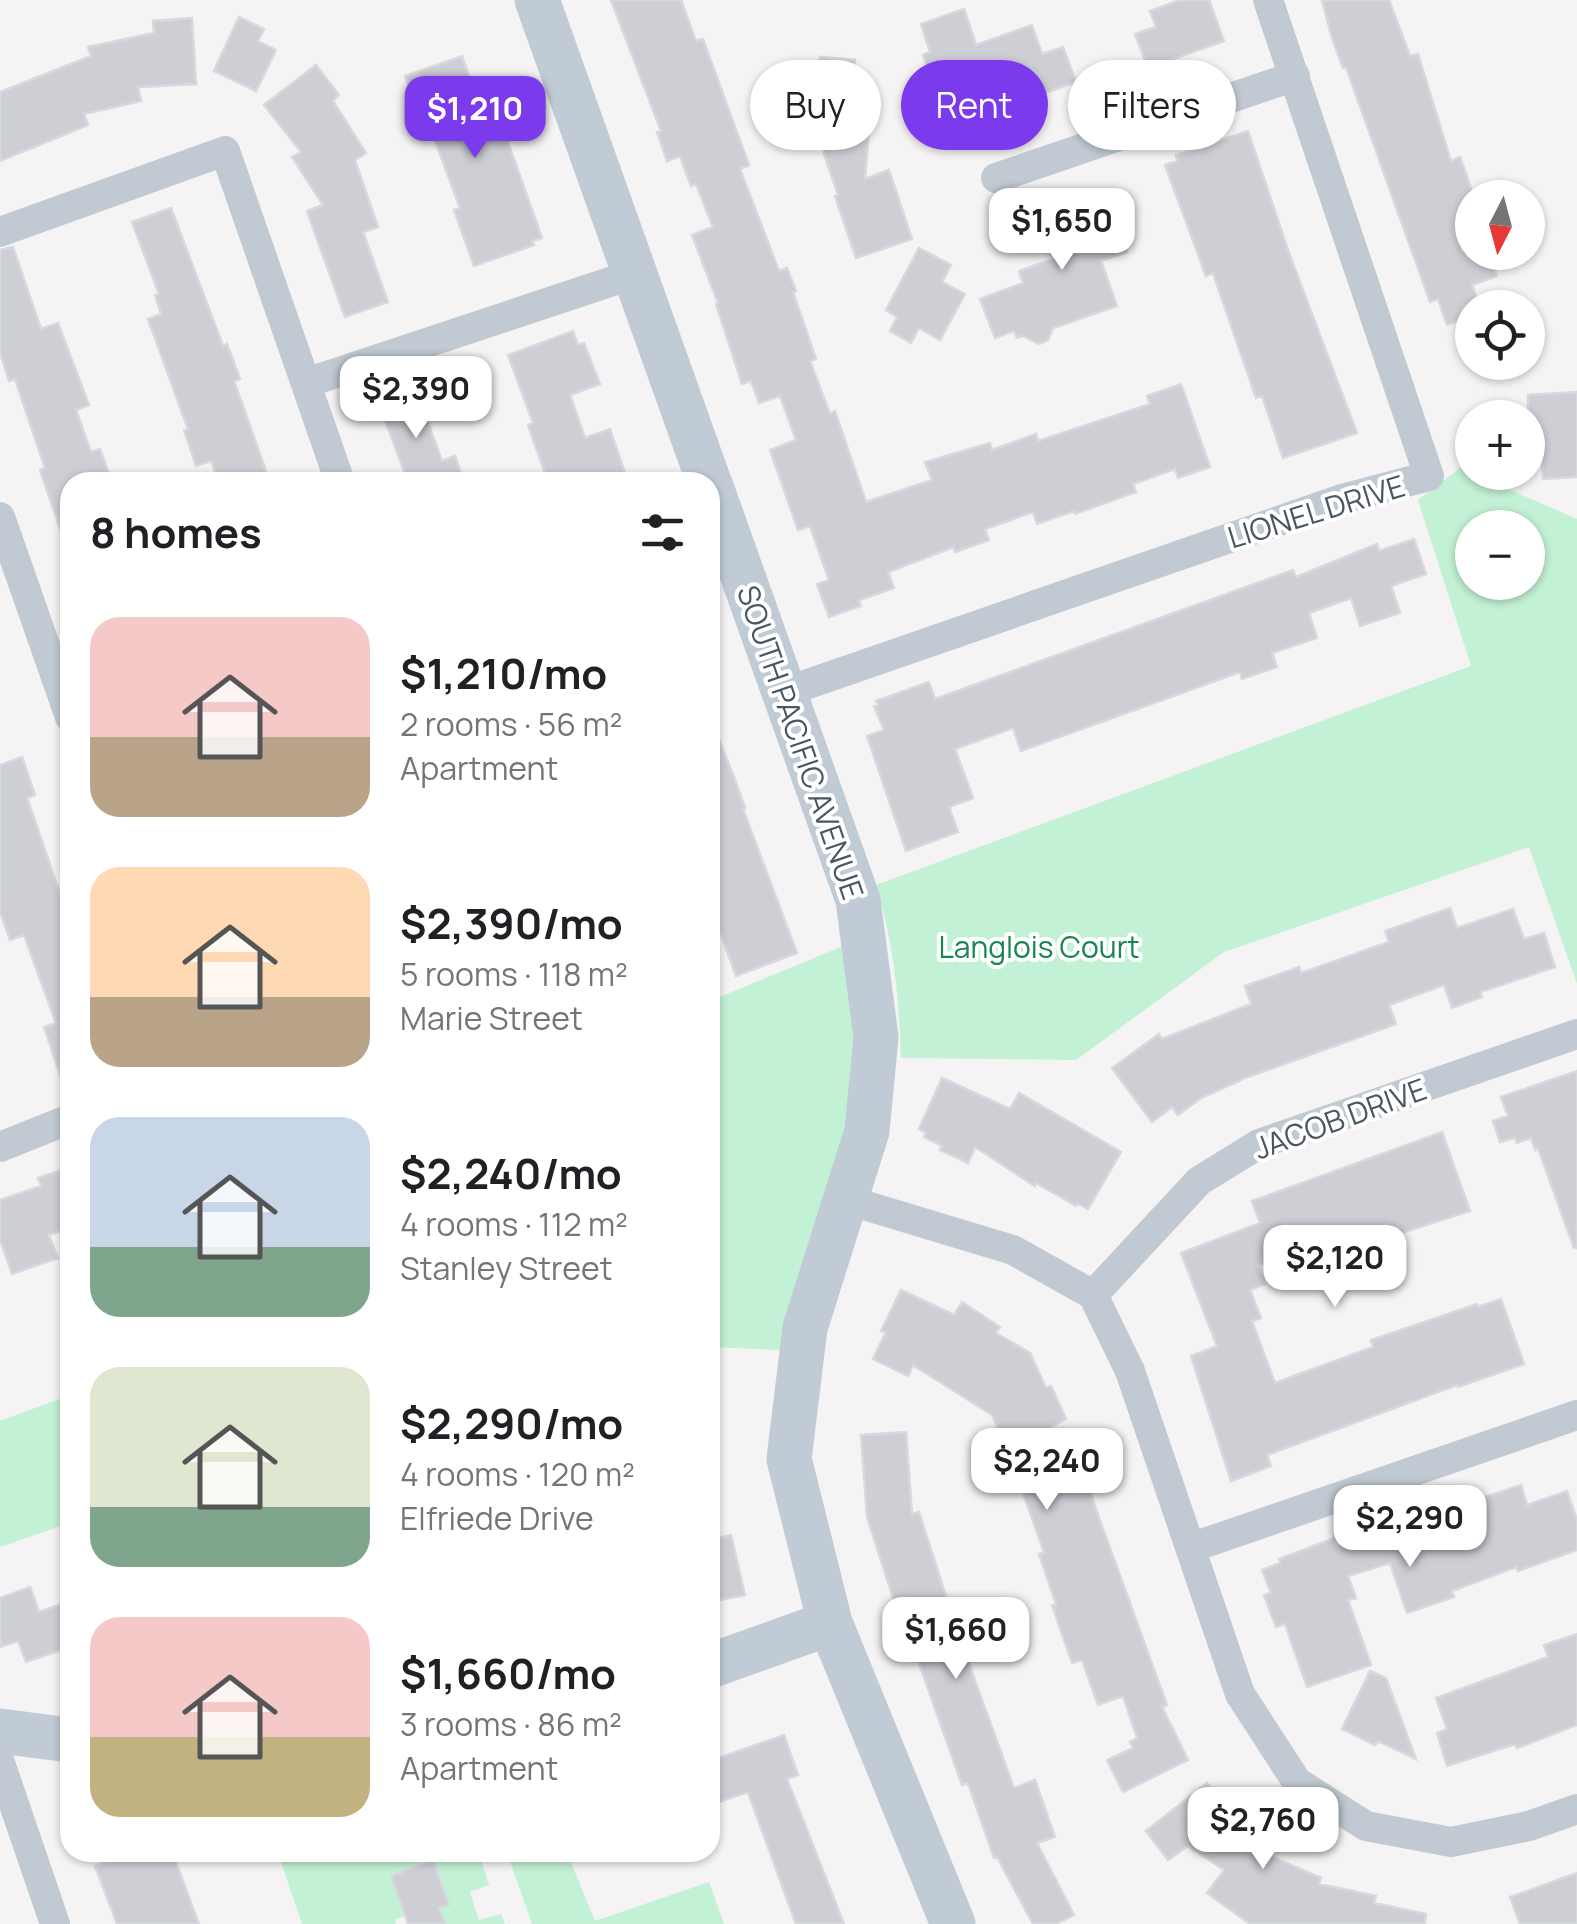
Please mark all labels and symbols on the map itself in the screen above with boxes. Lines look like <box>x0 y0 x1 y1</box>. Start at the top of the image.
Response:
pin: $1,210 <box>394 76 556 161</box>
north arrow <box>1455 180 1545 270</box>
pin: $1,650 <box>981 188 1143 273</box>
pin: $2,390 <box>335 356 497 441</box>
street label: LIONEL DRIVE <box>1223 465 1409 557</box>
street label: SOUTH PACIFIC AVENUE <box>728 580 874 904</box>
park label: Langlois Court <box>939 926 1139 967</box>
street label: JACOB DRIVE <box>1248 1068 1432 1168</box>
pin: $2,120 <box>1254 1225 1416 1310</box>
pin: $2,240 <box>966 1428 1128 1513</box>
pin: $2,290 <box>1329 1485 1491 1570</box>
pin: $1,660 <box>875 1597 1037 1682</box>
pin: $2,760 <box>1182 1787 1344 1872</box>

